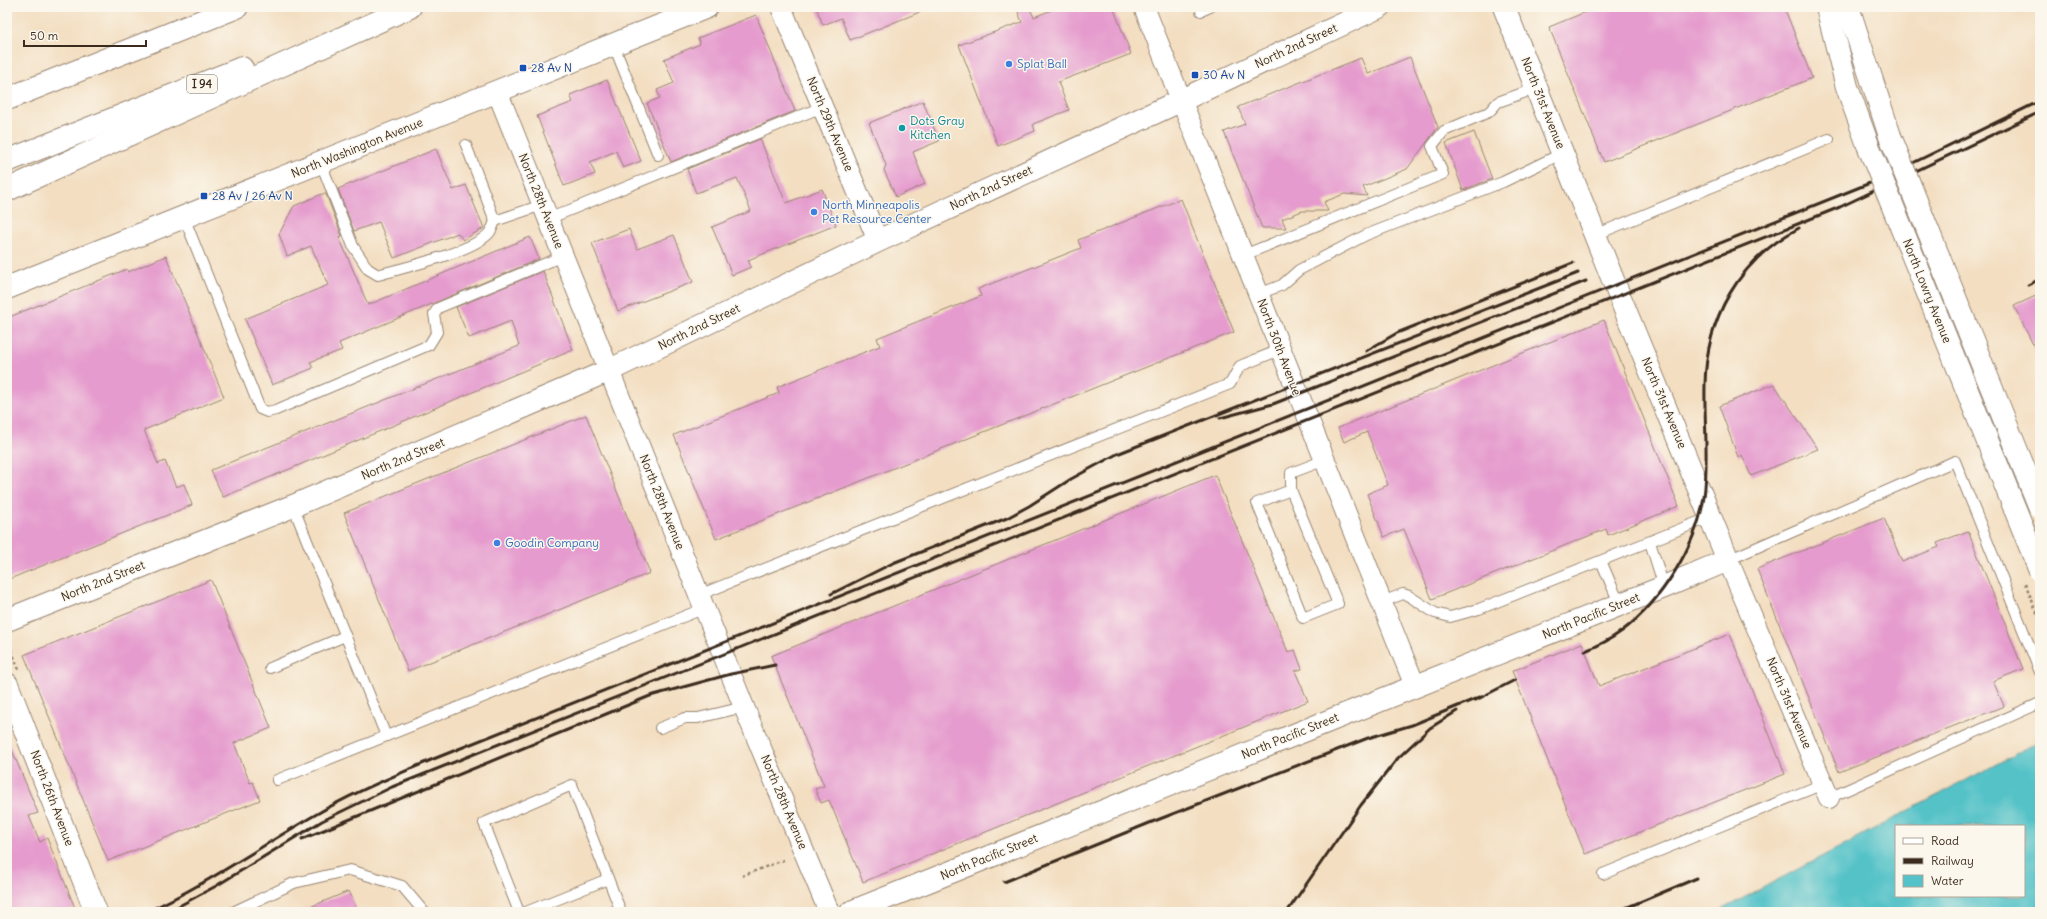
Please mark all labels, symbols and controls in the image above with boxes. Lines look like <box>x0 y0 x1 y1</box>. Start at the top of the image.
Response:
street label: North 2nd Street <box>1252 20 1339 71</box>
scale bar <box>24 22 146 48</box>
text: 50 m <box>30 28 59 43</box>
street label: North 31st Avenue <box>1518 55 1569 151</box>
place label: Splat Ball <box>1017 56 1067 71</box>
marker: Splat Ball <box>1004 59 1014 69</box>
place label: 28 Av N <box>531 60 572 75</box>
marker: 28 Av N <box>518 63 528 73</box>
place label: 30 Av N <box>1203 67 1245 82</box>
marker: 30 Av N <box>1190 70 1200 80</box>
street label: North 29th Avenue <box>804 74 857 173</box>
road number: I 94 <box>187 75 217 93</box>
place label: Dots Gray Kitchen <box>910 113 965 142</box>
street label: North Washington Avenue <box>289 114 425 181</box>
marker: Dots Gray Kitchen <box>897 123 907 133</box>
street label: North 28th Avenue <box>516 151 567 251</box>
street label: North 2nd Street <box>947 162 1034 213</box>
place label: 28 Av / 26 Av N <box>212 188 293 203</box>
marker: 28 Av / 26 Av N <box>199 191 209 201</box>
place label: North Minneapolis Pet Resource Center <box>822 197 931 226</box>
marker: North Minneapolis Pet Resource Center <box>809 207 819 217</box>
street label: North Lowry Avenue <box>1900 237 1955 345</box>
street label: North 30th Avenue <box>1254 296 1305 397</box>
street label: North 2nd Street <box>655 300 742 353</box>
street label: North 31st Avenue <box>1638 355 1690 451</box>
street label: North 2nd Street <box>359 434 447 483</box>
street label: North 28th Avenue <box>637 452 688 552</box>
place label: Goodin Company <box>505 535 599 550</box>
marker: Goodin Company <box>492 538 502 548</box>
street label: North 2nd Street <box>59 557 147 604</box>
street label: North Pacific Street <box>1540 589 1642 642</box>
street label: North 31st Avenue <box>1763 655 1815 751</box>
street label: North Pacific Street <box>1239 709 1341 762</box>
street label: North 26th Avenue <box>27 748 78 848</box>
street label: North 28th Avenue <box>758 752 811 851</box>
legend <box>1895 825 2025 897</box>
street label: North Pacific Street <box>938 830 1040 883</box>
text: Road <box>1931 833 1959 848</box>
text: Railway <box>1931 853 1974 868</box>
text: Water <box>1931 873 1964 888</box>

